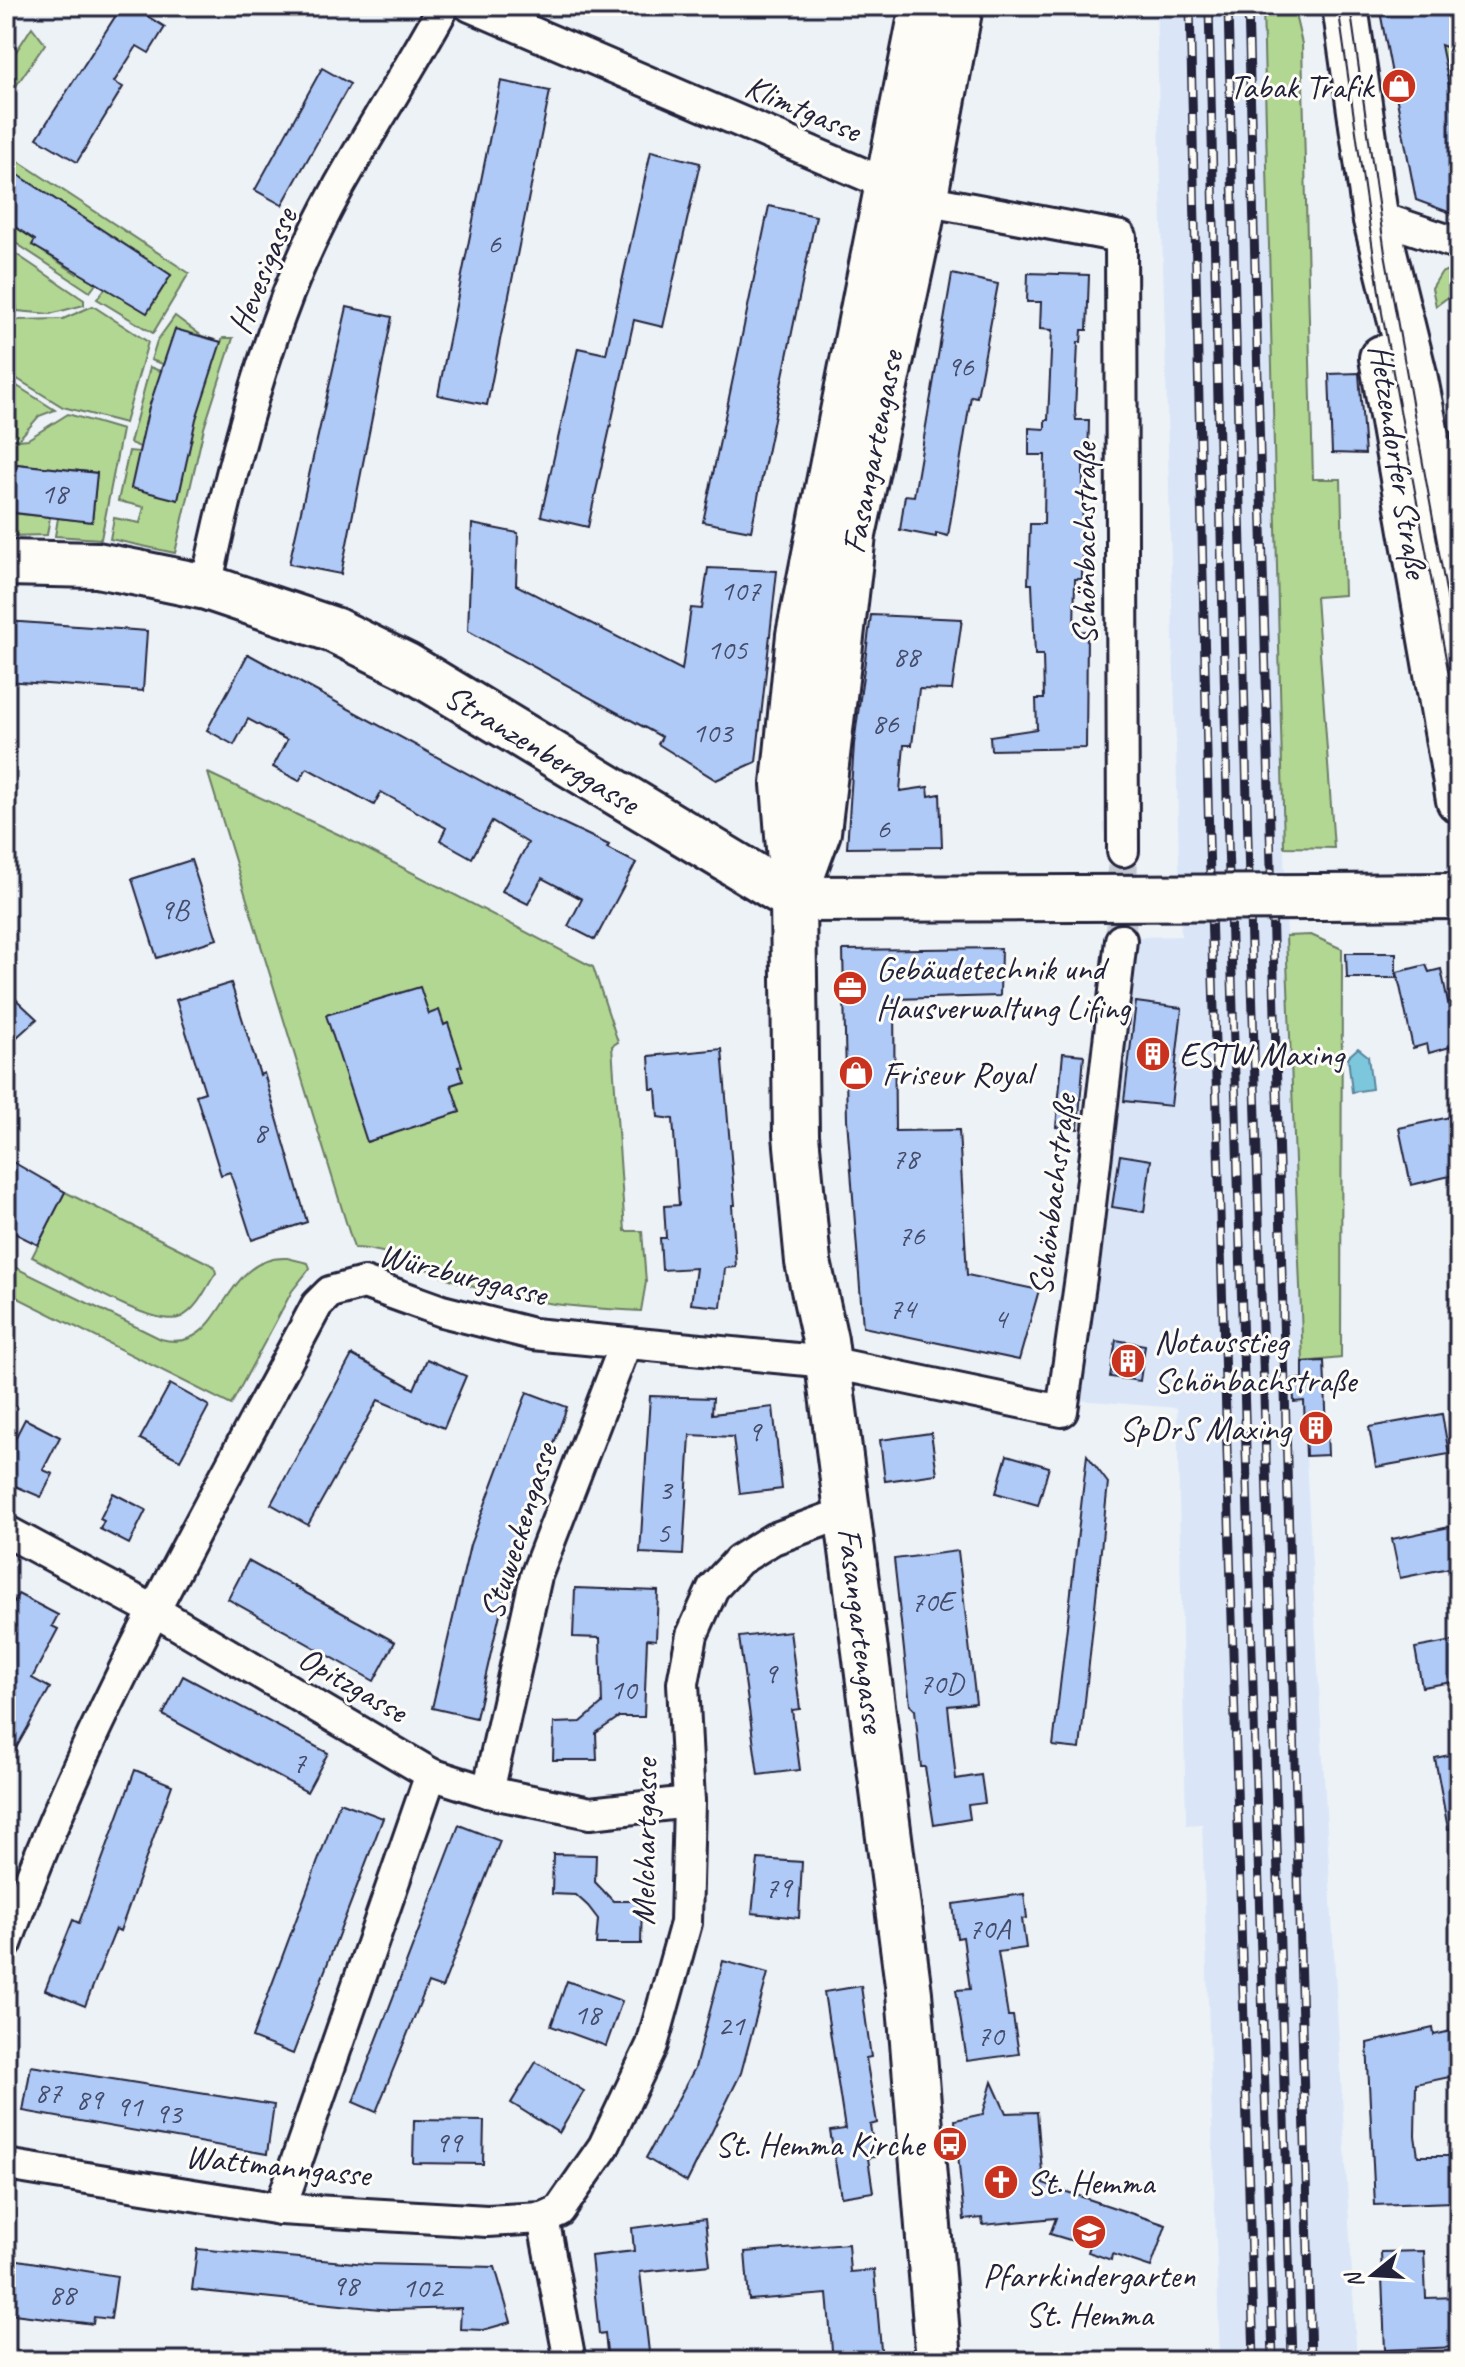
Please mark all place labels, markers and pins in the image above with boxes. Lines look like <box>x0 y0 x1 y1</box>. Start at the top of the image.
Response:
place label: Tabak Trafik <box>1229 65 1376 108</box>
shop icon: Tabak Trafik <box>1380 67 1418 105</box>
place label: Gebäudetechnik und Hausverwaltung Lifing <box>876 947 1132 1029</box>
office icon: Gebäudetechnik und Hausverwaltung Lifing <box>831 969 869 1007</box>
place label: ESTW Maxing <box>1179 1033 1346 1076</box>
building icon: ESTW Maxing <box>1134 1035 1172 1073</box>
place label: Friseur Royal <box>882 1052 1038 1095</box>
shop icon: Friseur Royal <box>837 1054 875 1092</box>
place label: Notausstieg Schönbachstraße <box>1154 1320 1359 1402</box>
building icon: Notausstieg Schönbachstraße <box>1109 1342 1147 1380</box>
place label: SpDrS Maxing <box>1119 1407 1293 1450</box>
building icon: SpDrS Maxing <box>1297 1409 1335 1447</box>
place label: St. Hemma Kirche <box>715 2123 927 2166</box>
bus stop icon: St. Hemma Kirche <box>931 2125 969 2163</box>
place label: St. Hemma <box>1027 2161 1156 2204</box>
church icon: St. Hemma <box>982 2163 1020 2201</box>
school or university icon: Pfarrkindergarten St. Hemma <box>1070 2213 1108 2251</box>
place label: Pfarrkindergarten St. Hemma <box>983 2254 1196 2336</box>

